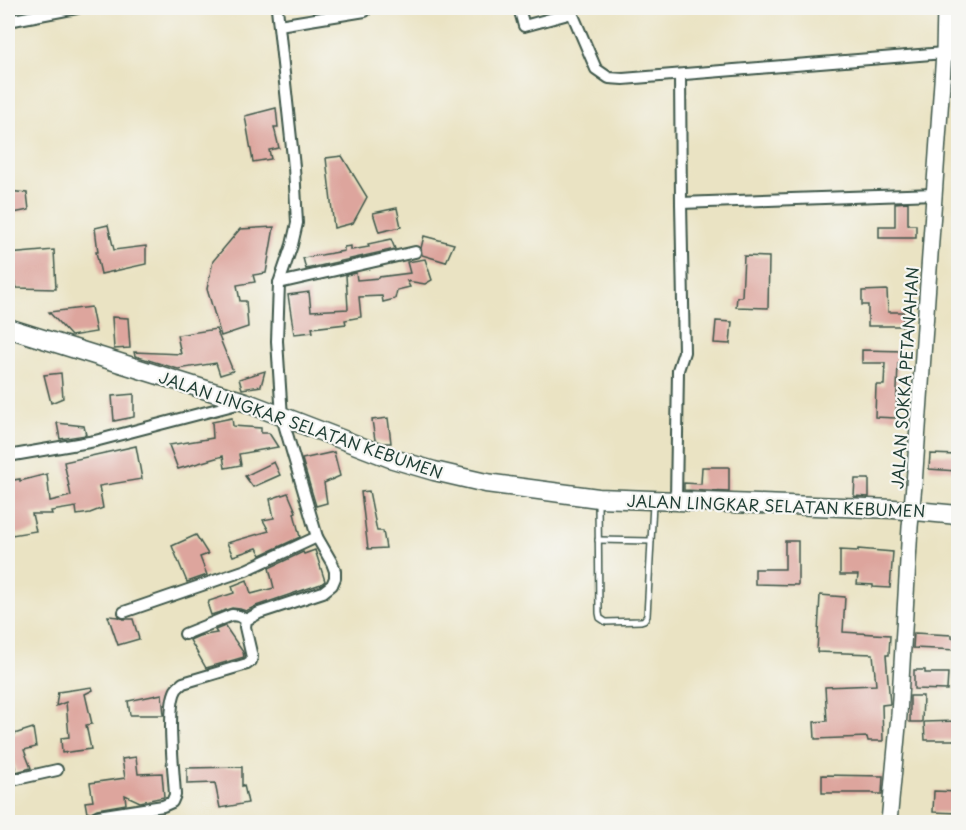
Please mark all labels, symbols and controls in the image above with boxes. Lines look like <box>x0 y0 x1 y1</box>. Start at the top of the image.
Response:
street label: JALAN SOKKA PETANAHAN <box>884 266 924 490</box>
street label: JALAN LINGKAR SELATAN KEBUMEN <box>156 364 446 484</box>
street label: JALAN LINGKAR SELATAN KEBUMEN <box>626 488 926 522</box>

